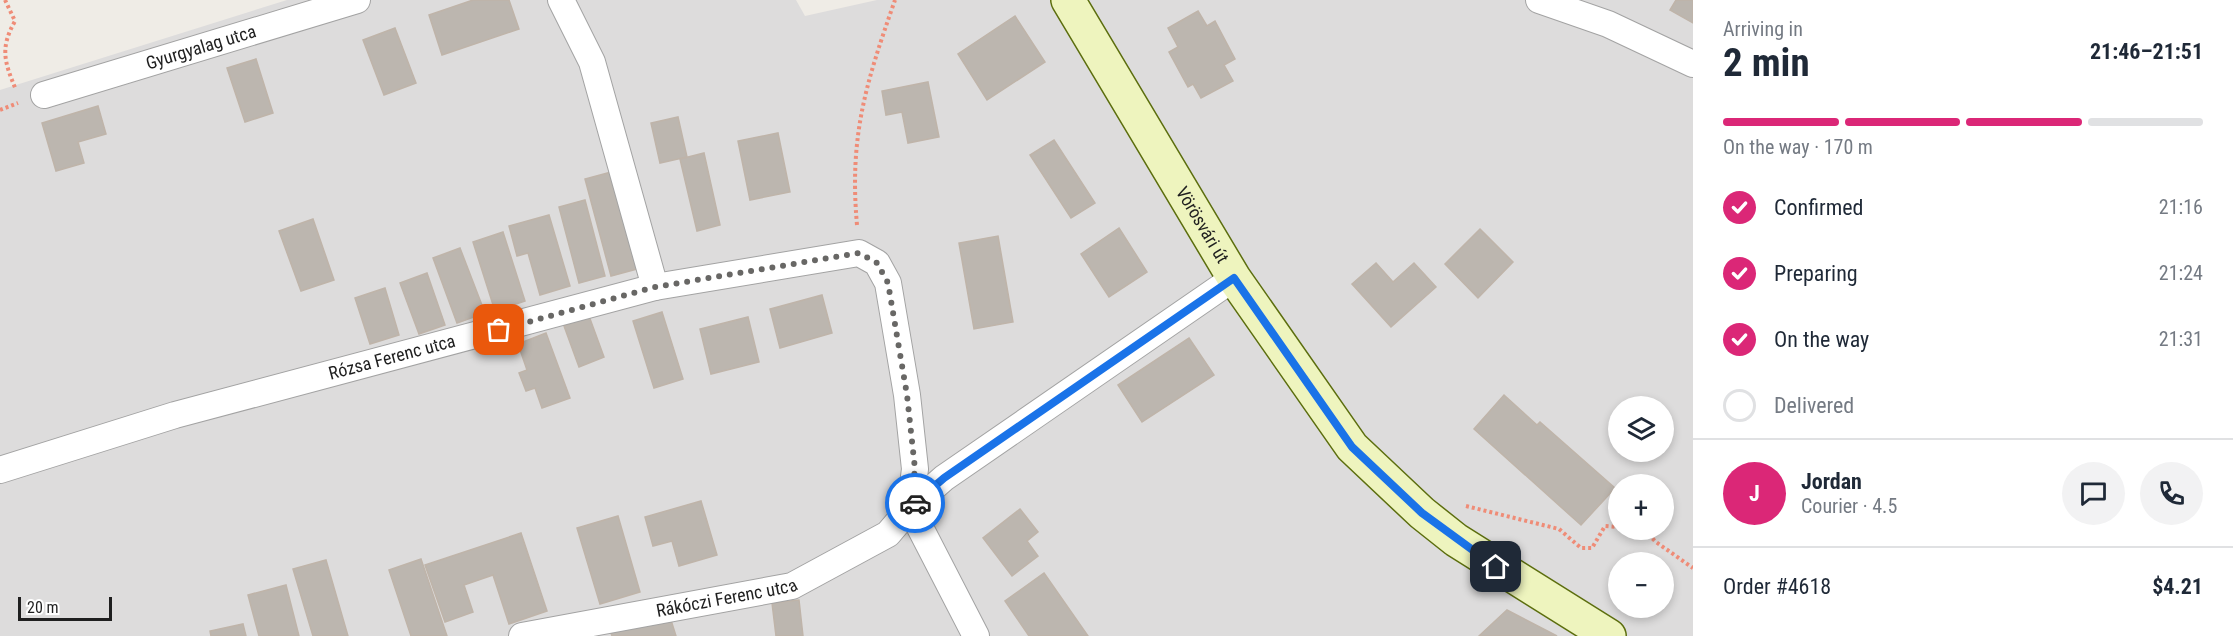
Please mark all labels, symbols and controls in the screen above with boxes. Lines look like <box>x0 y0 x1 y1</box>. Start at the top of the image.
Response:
text: Arriving in <box>1723 17 1803 41</box>
street label: Gyurgyalag utca <box>143 20 258 73</box>
text: 21:46–21:51 <box>2090 39 2203 64</box>
text: 2 min <box>1723 40 1810 86</box>
text: On the way · 170 m <box>1723 135 1873 159</box>
street label: Vörösvári út <box>1172 183 1234 267</box>
icon: check <box>1723 191 1756 224</box>
text: Confirmed <box>1774 195 1863 220</box>
text: 21:16 <box>2159 195 2203 219</box>
icon: check <box>1723 257 1756 290</box>
text: Preparing <box>1774 261 1858 286</box>
text: 21:24 <box>2159 261 2203 285</box>
pin <box>473 304 524 355</box>
icon: bag <box>482 313 515 346</box>
icon: check <box>1723 323 1756 356</box>
text: On the way <box>1774 327 1869 352</box>
text: 21:31 <box>2159 327 2203 351</box>
street label: Rózsa Ferenc utca <box>326 330 457 384</box>
text: Delivered <box>1774 393 1854 418</box>
map controls <box>1608 396 1674 618</box>
button: layers <box>1608 396 1674 462</box>
button: chat <box>2062 462 2125 525</box>
button: phone <box>2140 462 2203 525</box>
text: Jordan <box>1801 469 1862 494</box>
courier <box>885 473 945 533</box>
button: + <box>1608 474 1674 540</box>
text: J <box>1749 481 1760 506</box>
icon: car <box>899 487 932 520</box>
text: Courier · 4.5 <box>1801 494 1897 518</box>
pin <box>1470 541 1521 592</box>
icon: home <box>1479 550 1512 583</box>
button: − <box>1608 552 1674 618</box>
street label: Rákóczi Ferenc utca <box>654 574 801 621</box>
text: Order #4618 <box>1723 574 1831 599</box>
text: $4.21 <box>2152 574 2203 599</box>
scale bar <box>18 594 112 622</box>
text: 20 m <box>27 598 59 617</box>

